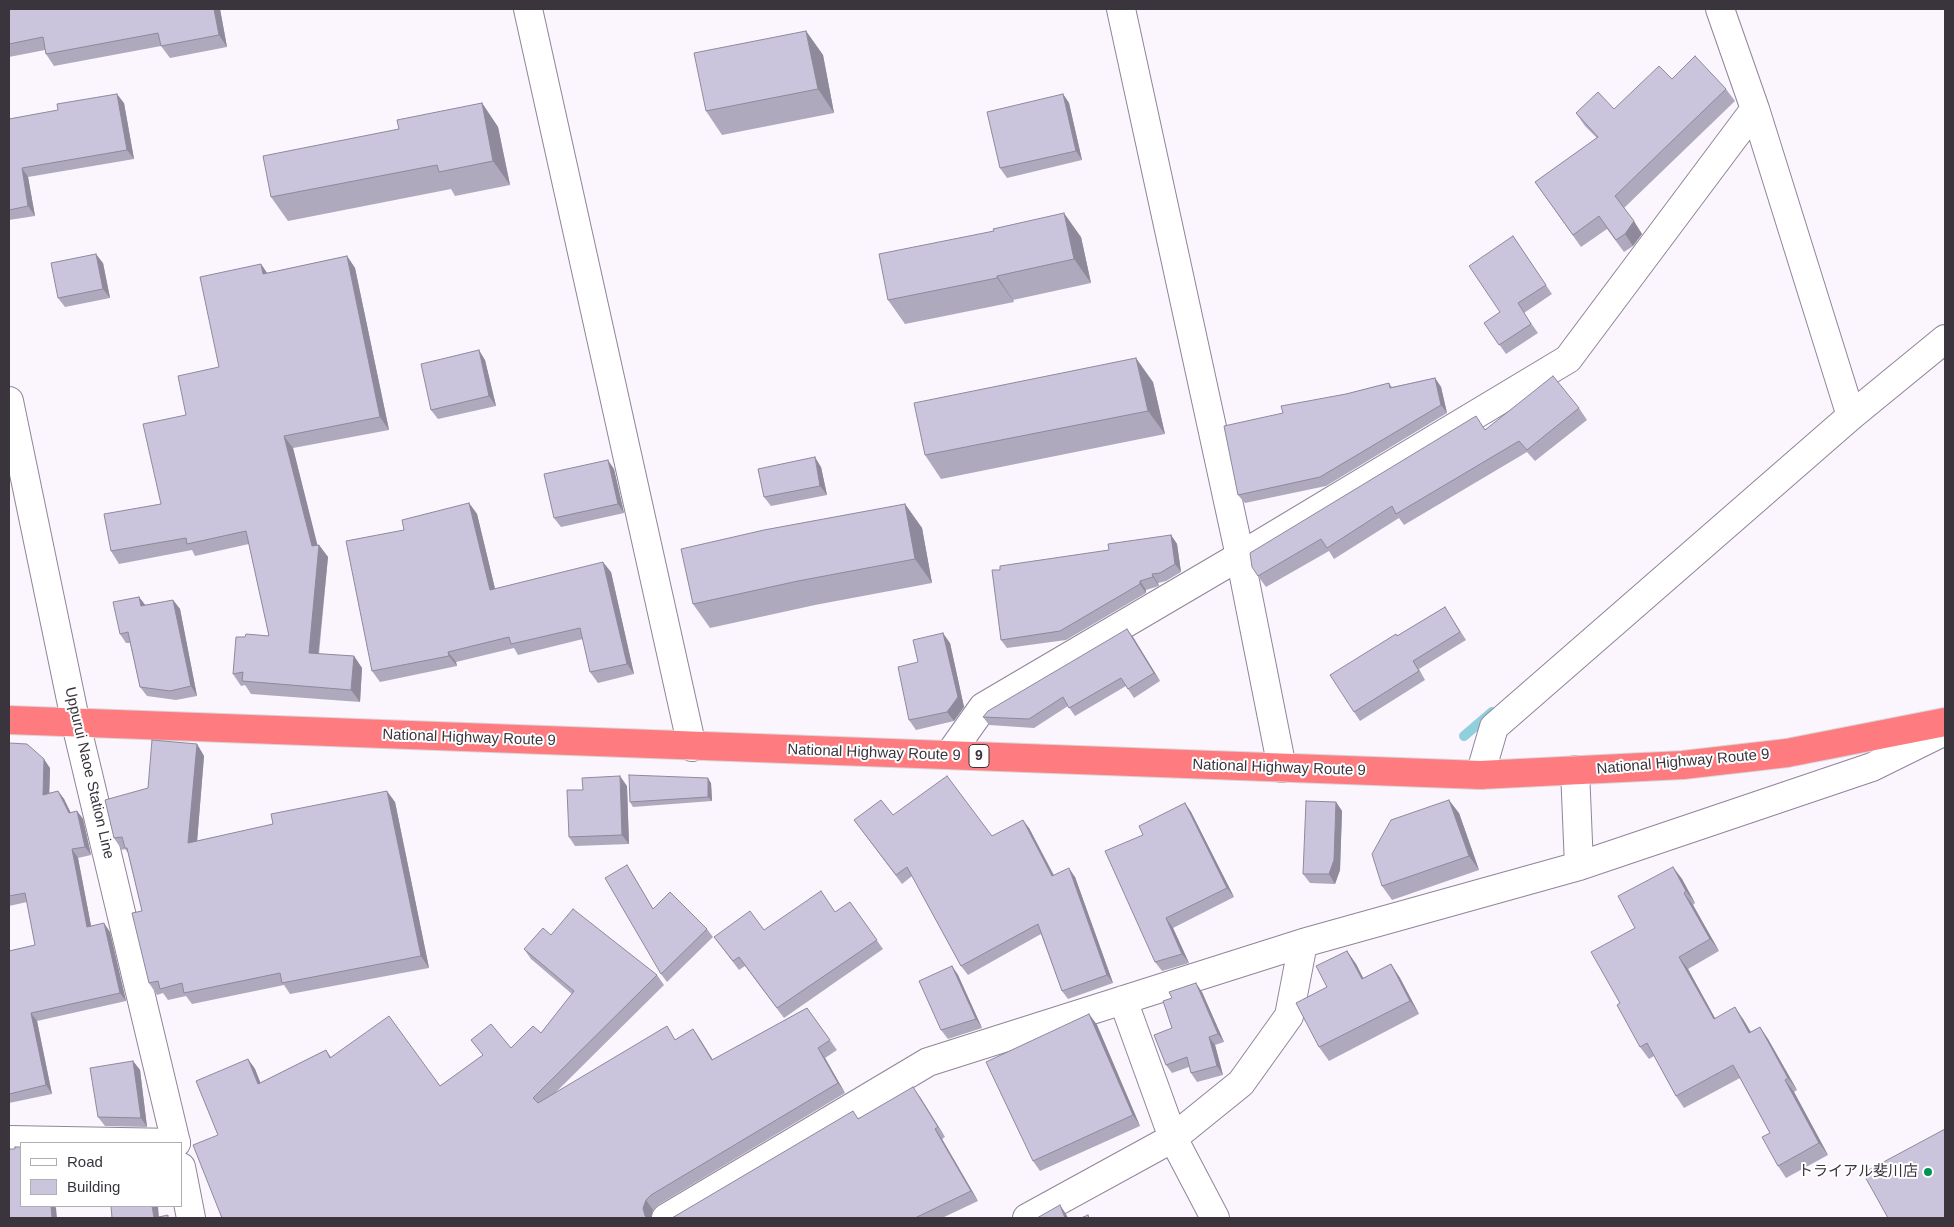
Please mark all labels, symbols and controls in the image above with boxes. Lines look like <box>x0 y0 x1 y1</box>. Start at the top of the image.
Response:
street label: Uppurui Naoe Station Line <box>60 685 118 861</box>
street label: National Highway Route 9 <box>382 726 556 750</box>
street label: National Highway Route 9 <box>787 741 961 765</box>
road number: 9 <box>969 744 989 768</box>
street label: National Highway Route 9 <box>1596 745 1770 779</box>
street label: National Highway Route 9 <box>1192 756 1366 780</box>
legend <box>20 1142 182 1207</box>
text: Road <box>67 1153 103 1170</box>
place label: トライアル斐川店 <box>1798 1163 1918 1181</box>
marker: トライアル斐川店 <box>1922 1166 1934 1178</box>
text: Building <box>67 1178 120 1195</box>

